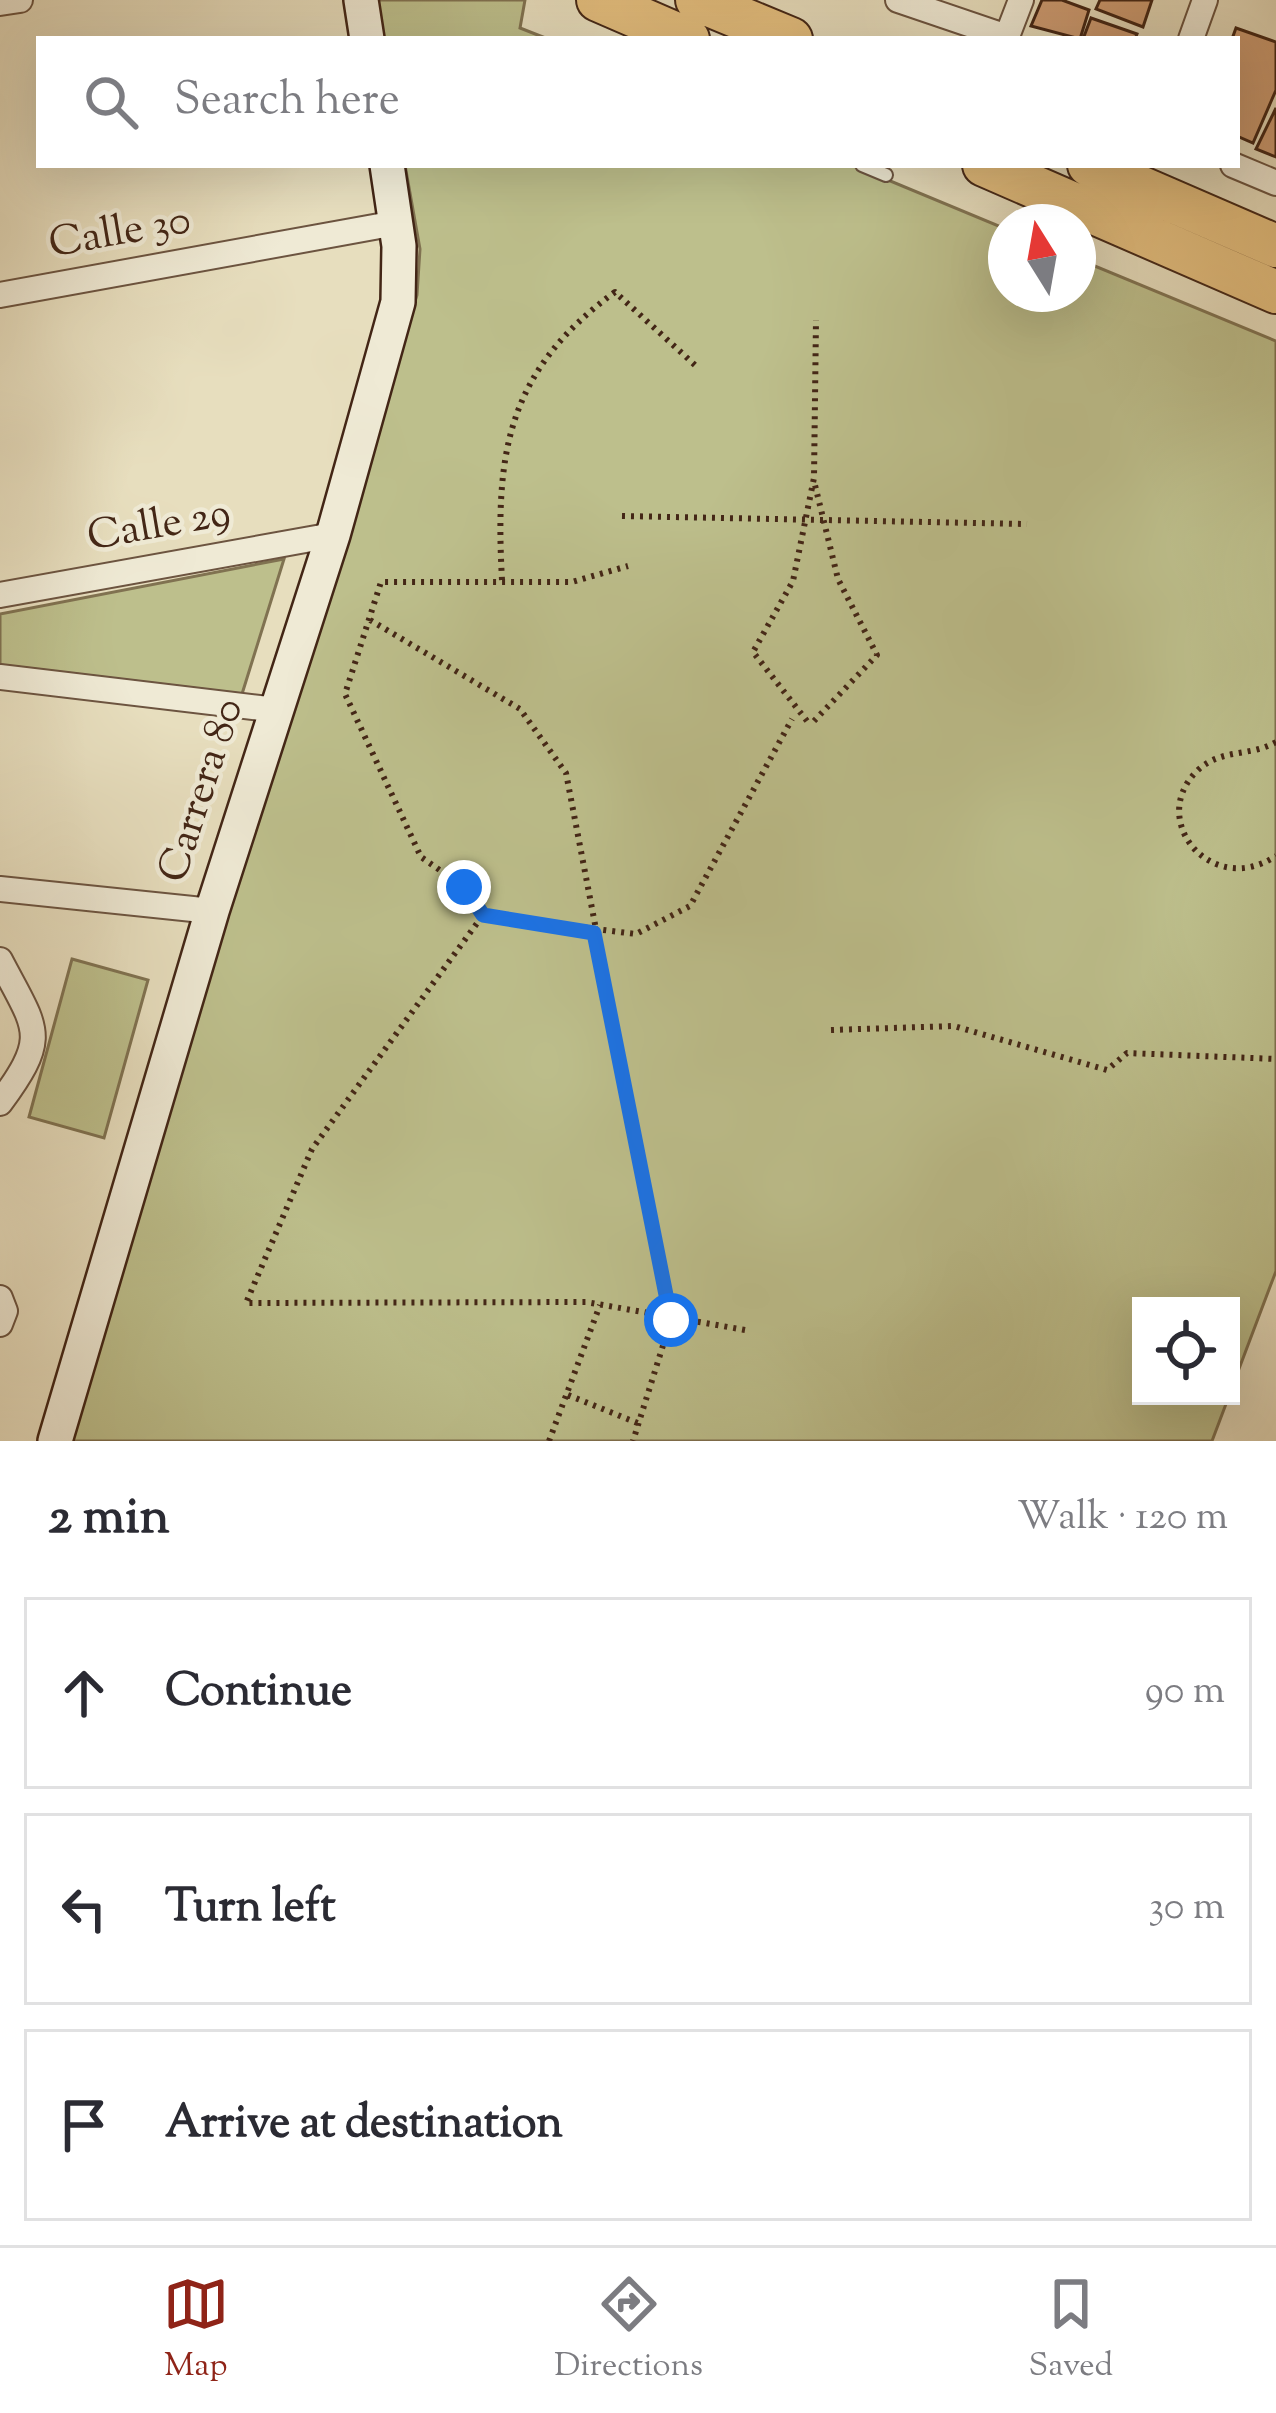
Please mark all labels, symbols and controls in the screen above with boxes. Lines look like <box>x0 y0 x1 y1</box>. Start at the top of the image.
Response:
search box <box>36 36 1240 168</box>
icon: search <box>78 69 144 135</box>
text: Search here <box>174 70 400 135</box>
street label: Calle 30 <box>44 192 196 276</box>
north arrow <box>988 204 1096 312</box>
street label: Calle 29 <box>83 485 235 569</box>
street label: Carrera 80 <box>145 691 261 891</box>
route end <box>437 860 491 914</box>
route start <box>644 1293 698 1347</box>
map controls <box>1132 1297 1240 1405</box>
button: locate <box>1132 1297 1240 1405</box>
text: 2 min <box>48 1483 170 1556</box>
text: Walk · 120 m <box>1017 1491 1228 1547</box>
icon: ahead <box>51 1660 117 1726</box>
text: Continue <box>165 1661 352 1726</box>
text: 90 m <box>1145 1665 1225 1721</box>
icon: left <box>51 1876 117 1942</box>
text: Turn left <box>165 1877 336 1942</box>
text: 30 m <box>1148 1881 1225 1937</box>
icon: arrive <box>51 2092 117 2158</box>
text: Arrive at destination <box>165 2093 563 2158</box>
tab: Map <box>163 2271 229 2391</box>
tab: Directions <box>554 2271 703 2391</box>
tab: Saved <box>1029 2271 1113 2391</box>

